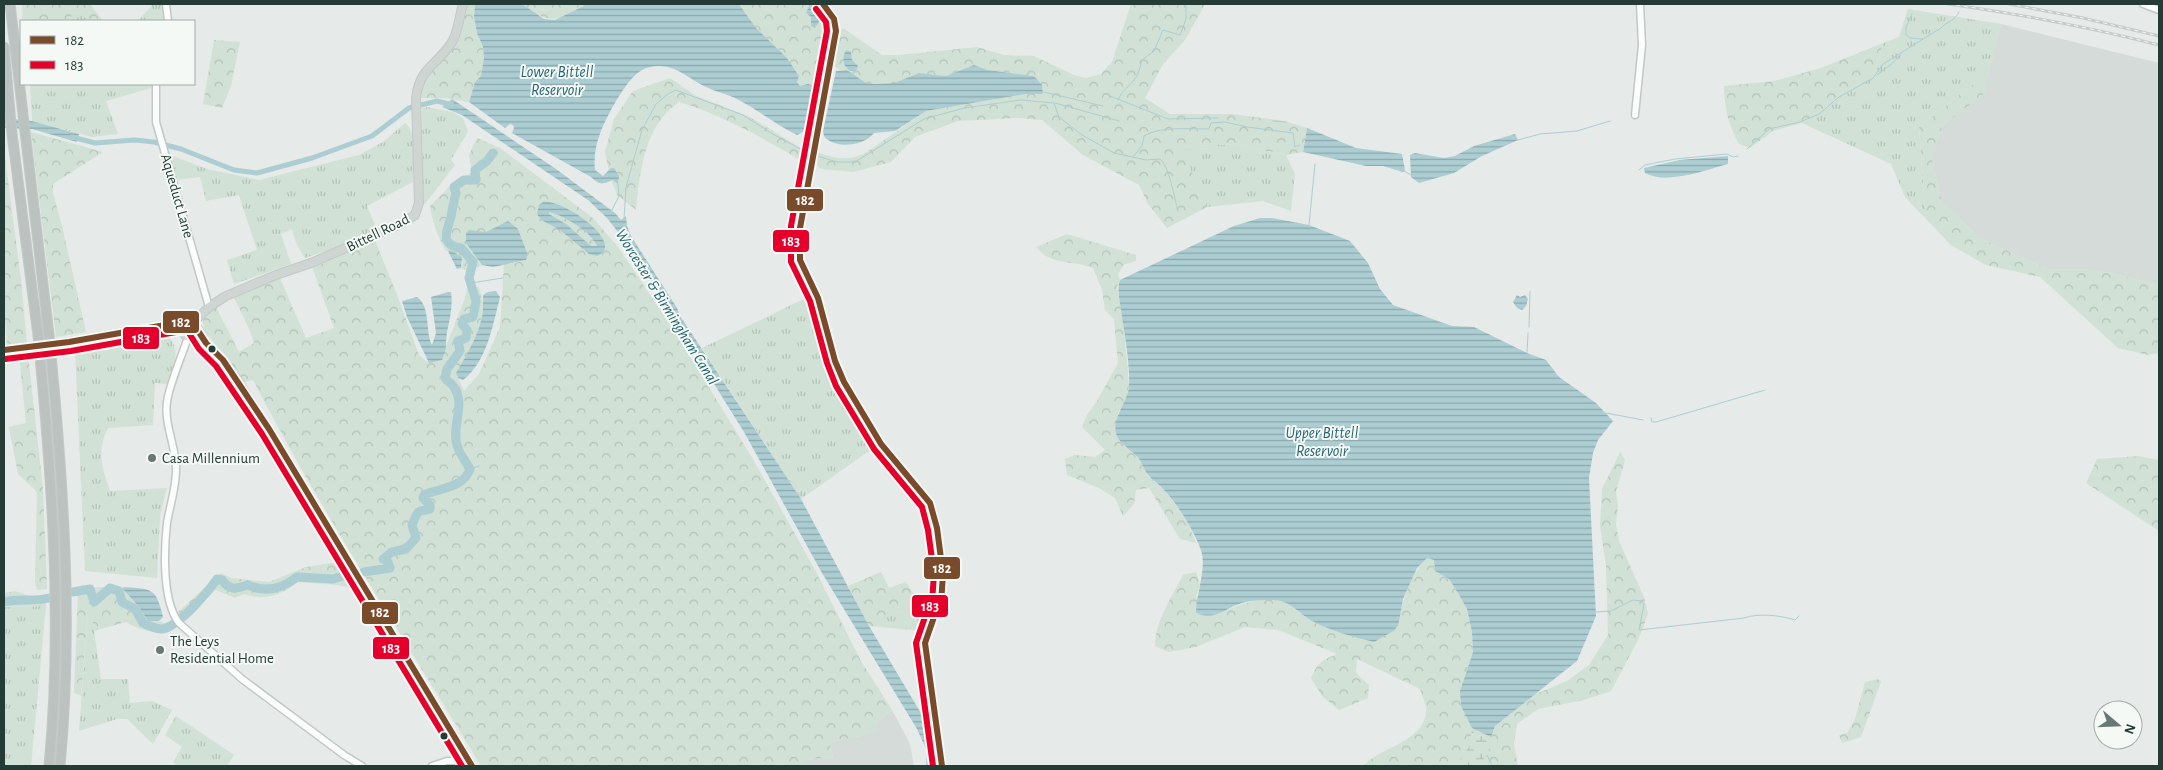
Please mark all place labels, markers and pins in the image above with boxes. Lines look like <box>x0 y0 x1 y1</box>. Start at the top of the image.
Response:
unlabelled marker <box>207 344 217 354</box>
place label: Casa Millennium <box>162 451 260 466</box>
marker: Casa Millennium <box>146 452 158 464</box>
place label: The Leys Residential Home <box>170 634 274 666</box>
marker: The Leys Residential Home <box>154 644 166 656</box>
unlabelled marker <box>439 731 449 741</box>

